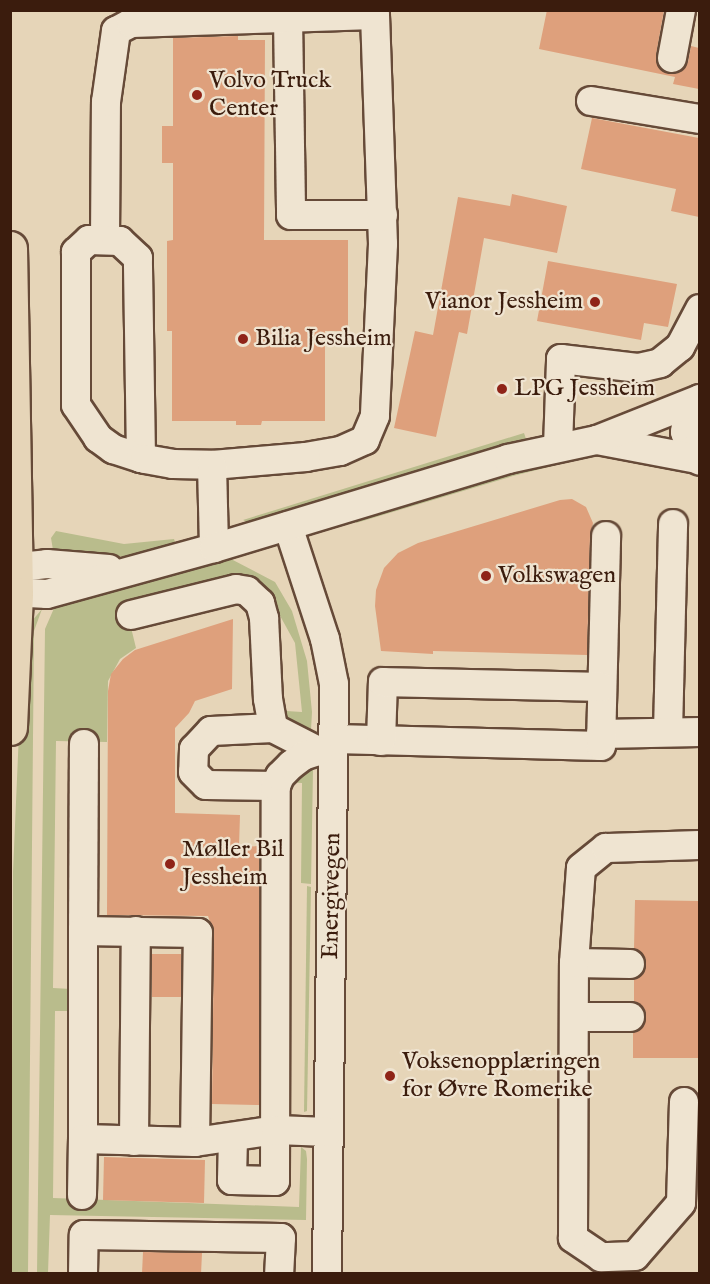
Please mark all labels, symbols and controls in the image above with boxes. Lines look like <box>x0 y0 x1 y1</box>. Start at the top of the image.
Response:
place label: Volvo Truck Center <box>209 67 331 123</box>
marker: Volvo Truck Center <box>190 88 204 102</box>
place label: Vianor Jessheim <box>425 288 583 316</box>
marker: Vianor Jessheim <box>588 295 602 309</box>
place label: Bilia Jessheim <box>255 325 392 353</box>
marker: Bilia Jessheim <box>236 332 250 346</box>
place label: LPG Jessheim <box>514 375 655 403</box>
marker: LPG Jessheim <box>495 382 509 396</box>
place label: Volkswagen <box>498 562 616 590</box>
marker: Volkswagen <box>479 569 493 583</box>
street label: Energivegen <box>316 832 348 960</box>
place label: Møller Bil Jessheim <box>182 836 284 892</box>
marker: Møller Bil Jessheim <box>163 857 177 871</box>
place label: Voksenopplæringen for Øvre Romerike <box>402 1048 600 1104</box>
marker: Voksenopplæringen for Øvre Romerike <box>383 1069 397 1083</box>

